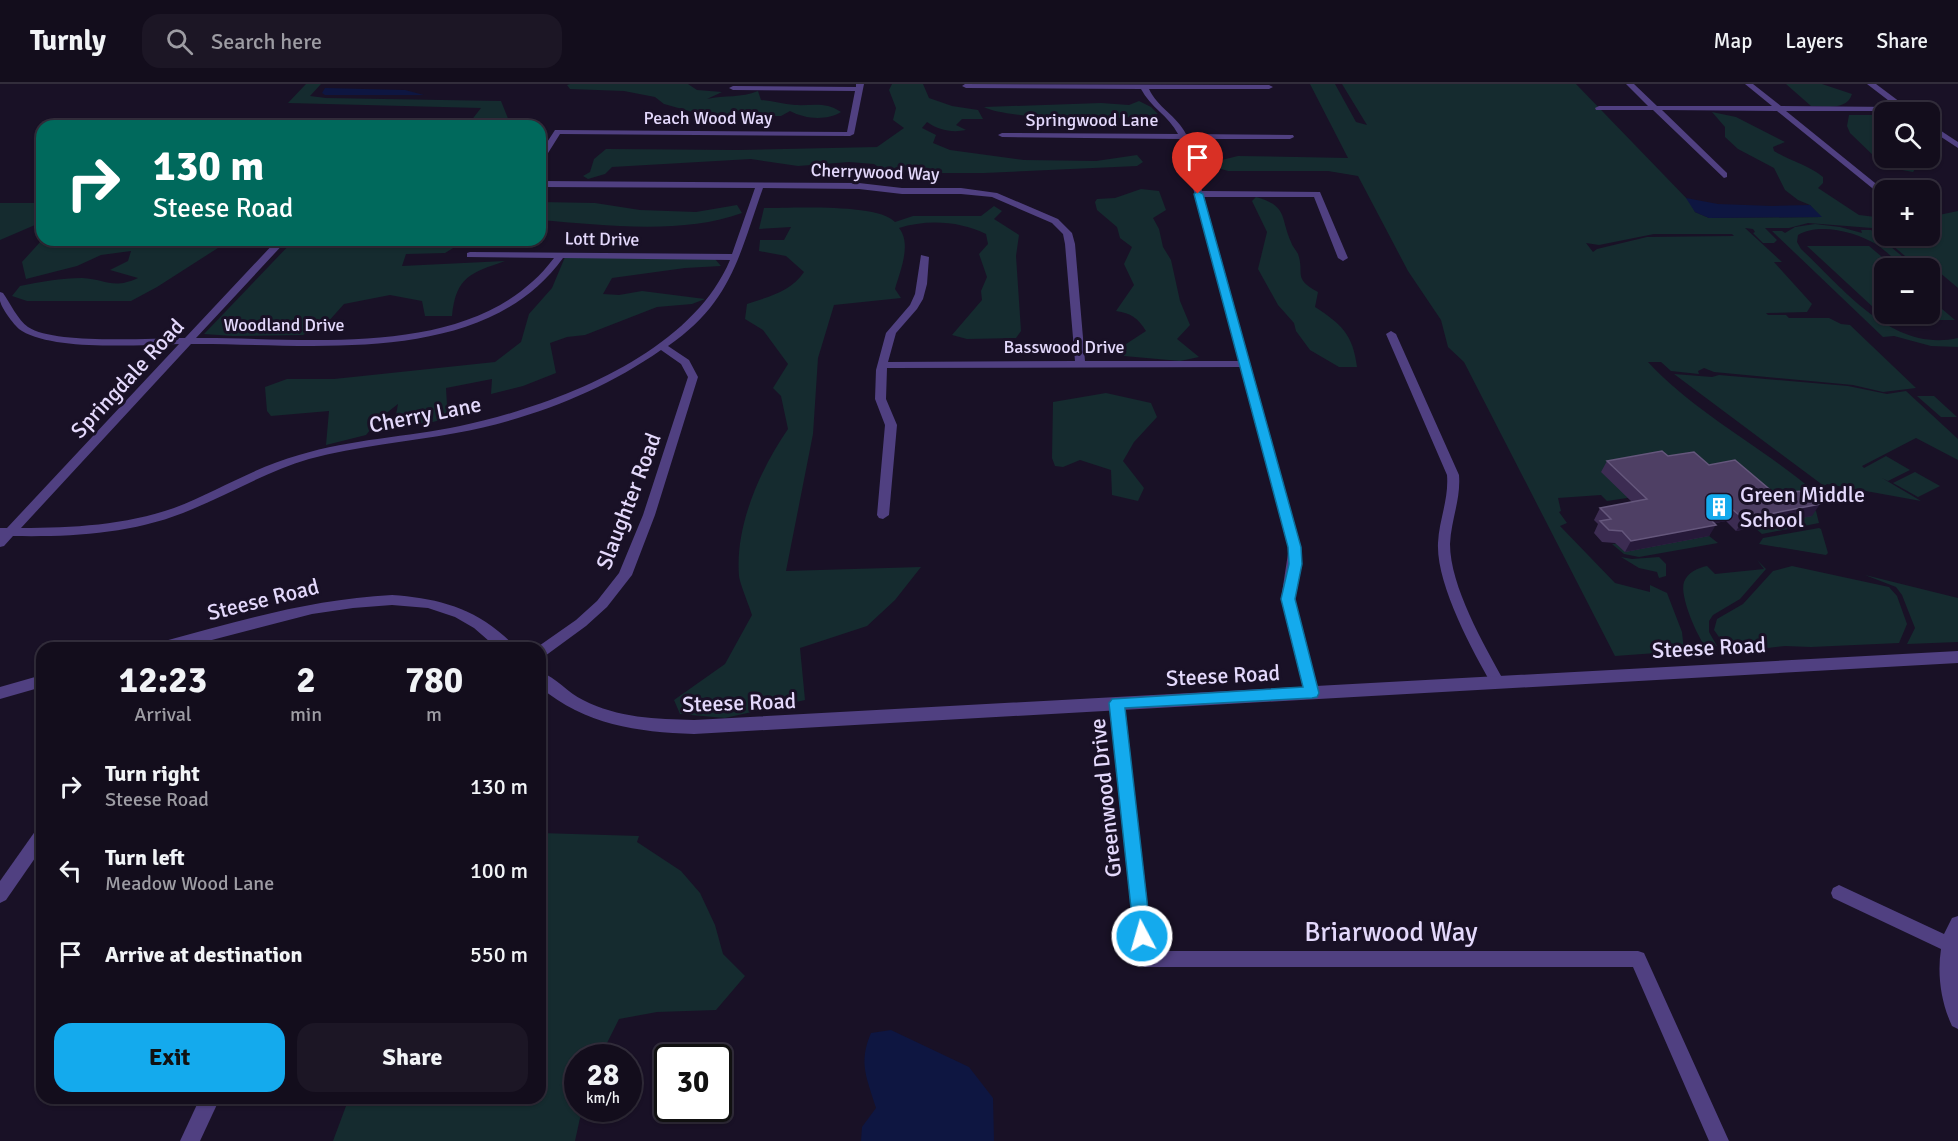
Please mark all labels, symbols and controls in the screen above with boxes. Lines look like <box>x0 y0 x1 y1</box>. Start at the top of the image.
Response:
search box <box>142 14 562 68</box>
text: Turnly <box>30 24 106 58</box>
icon: search <box>163 25 196 58</box>
text: Search here <box>211 28 322 55</box>
text: Map <box>1714 28 1752 54</box>
text: Layers <box>1785 28 1843 54</box>
text: Share <box>1876 28 1928 54</box>
map controls <box>1874 102 1940 324</box>
button: search <box>1874 102 1940 168</box>
street label: Peach Wood Way <box>644 107 773 129</box>
street label: Springwood Lane <box>1026 109 1158 131</box>
pin <box>1172 132 1223 194</box>
text: 130 m <box>153 141 264 192</box>
icon: arrive <box>1181 141 1214 174</box>
icon: right <box>54 144 132 222</box>
street label: Cherrywood Way <box>810 159 940 185</box>
button: + <box>1874 180 1940 246</box>
text: Steese Road <box>153 192 293 225</box>
street label: Lott Drive <box>564 227 640 251</box>
button: − <box>1874 258 1940 324</box>
street label: Springdale Road <box>65 313 190 444</box>
street label: Woodland Drive <box>224 314 344 336</box>
street label: Basswood Drive <box>1003 336 1125 358</box>
street label: Cherry Lane <box>367 390 483 439</box>
street label: Slaughter Road <box>590 429 667 573</box>
place label: Green Middle School <box>1740 481 1865 533</box>
building icon: Green Middle School <box>1703 491 1735 523</box>
street label: Steese Road <box>204 573 322 626</box>
street label: Steese Road <box>1651 631 1767 664</box>
text: 12:23 <box>119 658 207 703</box>
text: 2 <box>296 658 316 703</box>
text: 780 <box>405 658 463 703</box>
street label: Steese Road <box>1165 659 1281 692</box>
street label: Steese Road <box>681 687 797 718</box>
text: Arrival <box>134 702 192 727</box>
text: min <box>290 702 322 727</box>
text: m <box>426 702 442 727</box>
street label: Greenwood Drive <box>1084 717 1127 879</box>
text: Turn right <box>105 760 200 787</box>
icon: right <box>54 770 87 803</box>
text: 130 m <box>470 773 528 800</box>
text: Steese Road <box>105 787 209 812</box>
text: Turn left <box>105 844 185 871</box>
icon: left <box>54 854 87 887</box>
text: 100 m <box>470 857 528 884</box>
text: Meadow Wood Lane <box>105 871 274 896</box>
position arrow <box>1110 904 1174 968</box>
street label: Briarwood Way <box>1304 916 1478 949</box>
icon: arrive <box>54 938 87 971</box>
text: Arrive at destination <box>105 941 302 968</box>
text: 550 m <box>470 941 528 968</box>
button: Exit <box>54 1023 285 1092</box>
button: Share <box>297 1023 528 1092</box>
speed limit sign: 30 <box>654 1044 732 1122</box>
text: 28 <box>587 1057 619 1094</box>
text: km/h <box>586 1089 620 1107</box>

